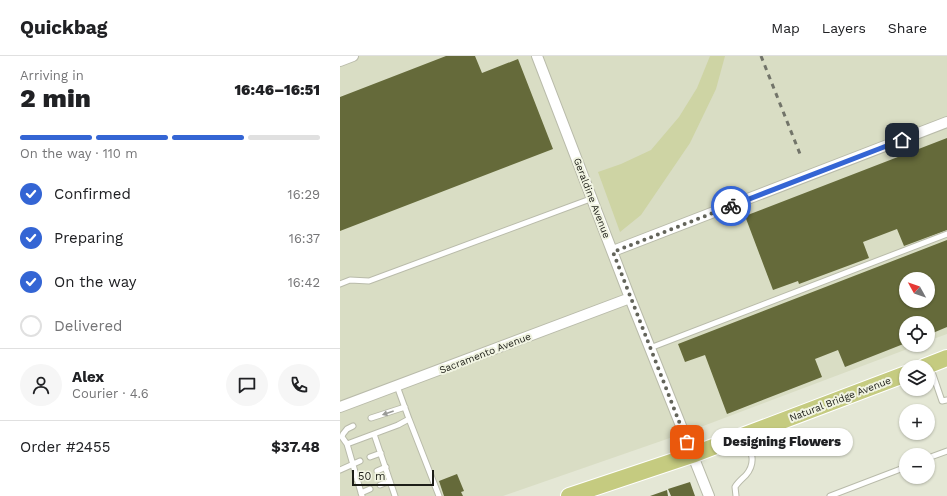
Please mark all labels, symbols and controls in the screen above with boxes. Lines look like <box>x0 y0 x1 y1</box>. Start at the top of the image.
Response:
text: Quickbag <box>20 16 107 39</box>
text: Map <box>771 20 800 36</box>
text: Layers <box>822 20 866 36</box>
text: Share <box>888 20 927 36</box>
text: Arriving in <box>20 68 84 83</box>
text: 16:46–16:51 <box>234 81 320 99</box>
text: 2 min <box>20 83 91 113</box>
pin <box>885 123 919 157</box>
icon: home <box>891 129 913 151</box>
text: On the way · 110 m <box>20 146 138 161</box>
street label: Geraldine Avenue <box>572 156 612 240</box>
icon: check <box>20 183 42 205</box>
text: Confirmed <box>54 185 131 203</box>
courier <box>711 186 751 226</box>
text: 16:29 <box>288 187 320 202</box>
icon: bike <box>720 195 742 217</box>
icon: check <box>20 227 42 249</box>
text: Preparing <box>54 229 123 247</box>
text: 16:37 <box>289 231 320 246</box>
icon: check <box>20 271 42 293</box>
north arrow <box>899 272 935 308</box>
map controls <box>899 272 935 484</box>
text: On the way <box>54 273 136 291</box>
text: 16:42 <box>288 275 320 290</box>
button: locate <box>899 316 935 352</box>
text: Delivered <box>54 317 122 335</box>
street label: Sacramento Avenue <box>438 330 533 376</box>
button: layers <box>899 360 935 396</box>
button: person <box>20 364 62 406</box>
button: chat <box>226 364 268 406</box>
button: phone <box>278 364 320 406</box>
text: Alex <box>72 368 104 386</box>
street label: Natural Bridge Avenue <box>788 374 893 423</box>
text: Courier · 4.6 <box>72 386 149 401</box>
button: + <box>899 404 935 440</box>
one-way arrow <box>381 410 393 416</box>
pin <box>670 425 704 459</box>
callout: Designing Flowers <box>711 428 853 456</box>
icon: bag <box>676 431 698 453</box>
text: Designing Flowers <box>723 434 841 449</box>
text: Order #2455 <box>20 438 110 456</box>
text: $37.48 <box>271 438 320 456</box>
button: − <box>899 448 935 484</box>
scale bar <box>352 468 434 487</box>
text: 50 m <box>358 470 385 483</box>

